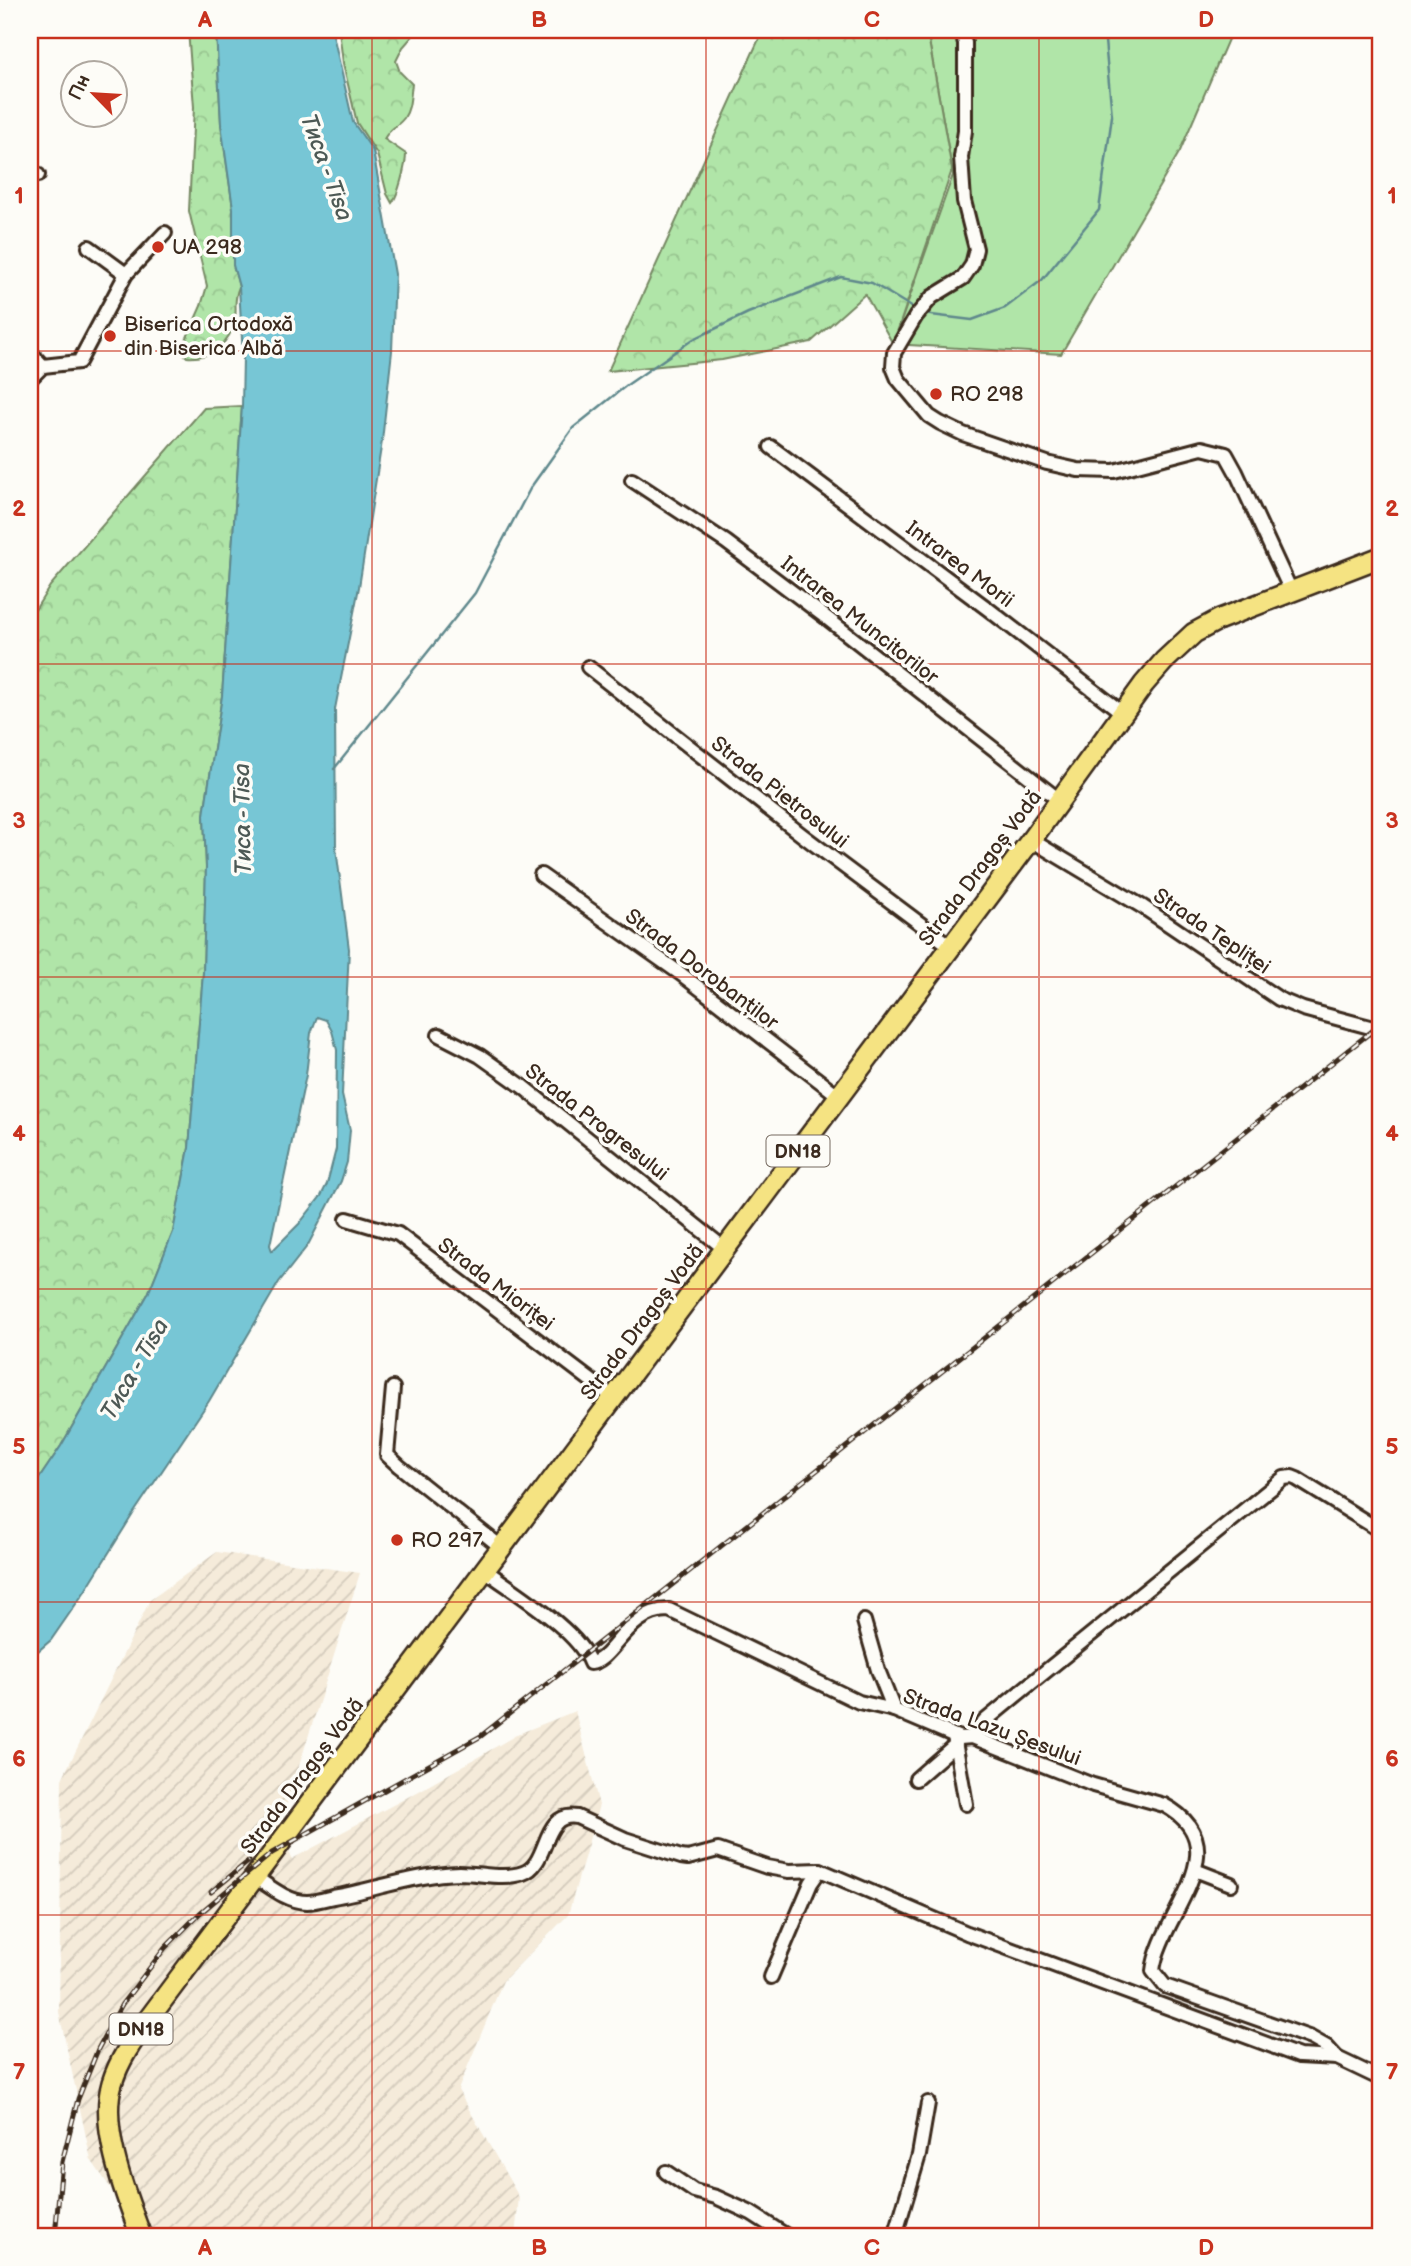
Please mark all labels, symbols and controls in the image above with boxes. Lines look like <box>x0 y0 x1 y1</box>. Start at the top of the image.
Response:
text: A <box>197 6 213 34</box>
text: B <box>531 6 547 34</box>
text: C <box>864 6 880 34</box>
text: D <box>1198 6 1214 34</box>
north arrow <box>60 60 130 130</box>
text: Пн <box>64 71 96 104</box>
water label: Тиса - Tisa <box>294 110 358 225</box>
text: 1 <box>14 182 24 210</box>
text: 1 <box>1387 182 1397 210</box>
place label: UA 298 <box>172 235 242 260</box>
marker: UA 298 <box>150 239 166 255</box>
place label: Biserica Ortodoxă din Biserica Albă <box>124 312 293 361</box>
marker: Biserica Ortodoxă din Biserica Albă <box>102 328 118 344</box>
place label: RO 298 <box>950 382 1023 407</box>
marker: RO 298 <box>928 386 944 402</box>
text: 2 <box>12 495 26 523</box>
text: 2 <box>1385 495 1399 523</box>
street label: Intrarea Morii <box>901 516 1019 613</box>
street label: Intrarea Muncitorilor <box>776 551 944 690</box>
street label: Strada Pietrosului <box>706 731 853 854</box>
water label: Тиса - Tisa <box>228 763 258 875</box>
street label: Strada Dragoș Vodă <box>914 785 1047 951</box>
text: 3 <box>12 807 26 835</box>
text: 3 <box>1385 807 1399 835</box>
street label: Strada Tepliței <box>1148 883 1275 980</box>
street label: Strada Dorobanților <box>620 904 784 1035</box>
street label: Strada Progresului <box>520 1059 673 1186</box>
text: 4 <box>12 1120 26 1148</box>
text: 4 <box>1385 1120 1399 1148</box>
road number: DN18 <box>766 1135 830 1166</box>
street label: Strada Mioriței <box>433 1233 559 1336</box>
street label: Strada Dragoș Vodă <box>576 1239 709 1405</box>
water label: Тиса - Tisa <box>95 1314 175 1425</box>
text: 5 <box>12 1433 26 1461</box>
text: 5 <box>1385 1433 1399 1461</box>
place label: RO 297 <box>411 1528 483 1553</box>
marker: RO 297 <box>389 1532 405 1548</box>
street label: Strada Lazu Șesului <box>900 1684 1084 1771</box>
street label: Strada Dragoș Vodă <box>236 1693 369 1859</box>
text: 6 <box>12 1745 26 1773</box>
text: 6 <box>1385 1745 1399 1773</box>
road number: DN18 <box>110 2013 172 2044</box>
text: 7 <box>13 2058 26 2086</box>
text: 7 <box>1386 2058 1399 2086</box>
text: A <box>197 2234 213 2262</box>
text: B <box>531 2234 547 2262</box>
text: C <box>864 2234 880 2262</box>
text: D <box>1198 2234 1214 2262</box>

